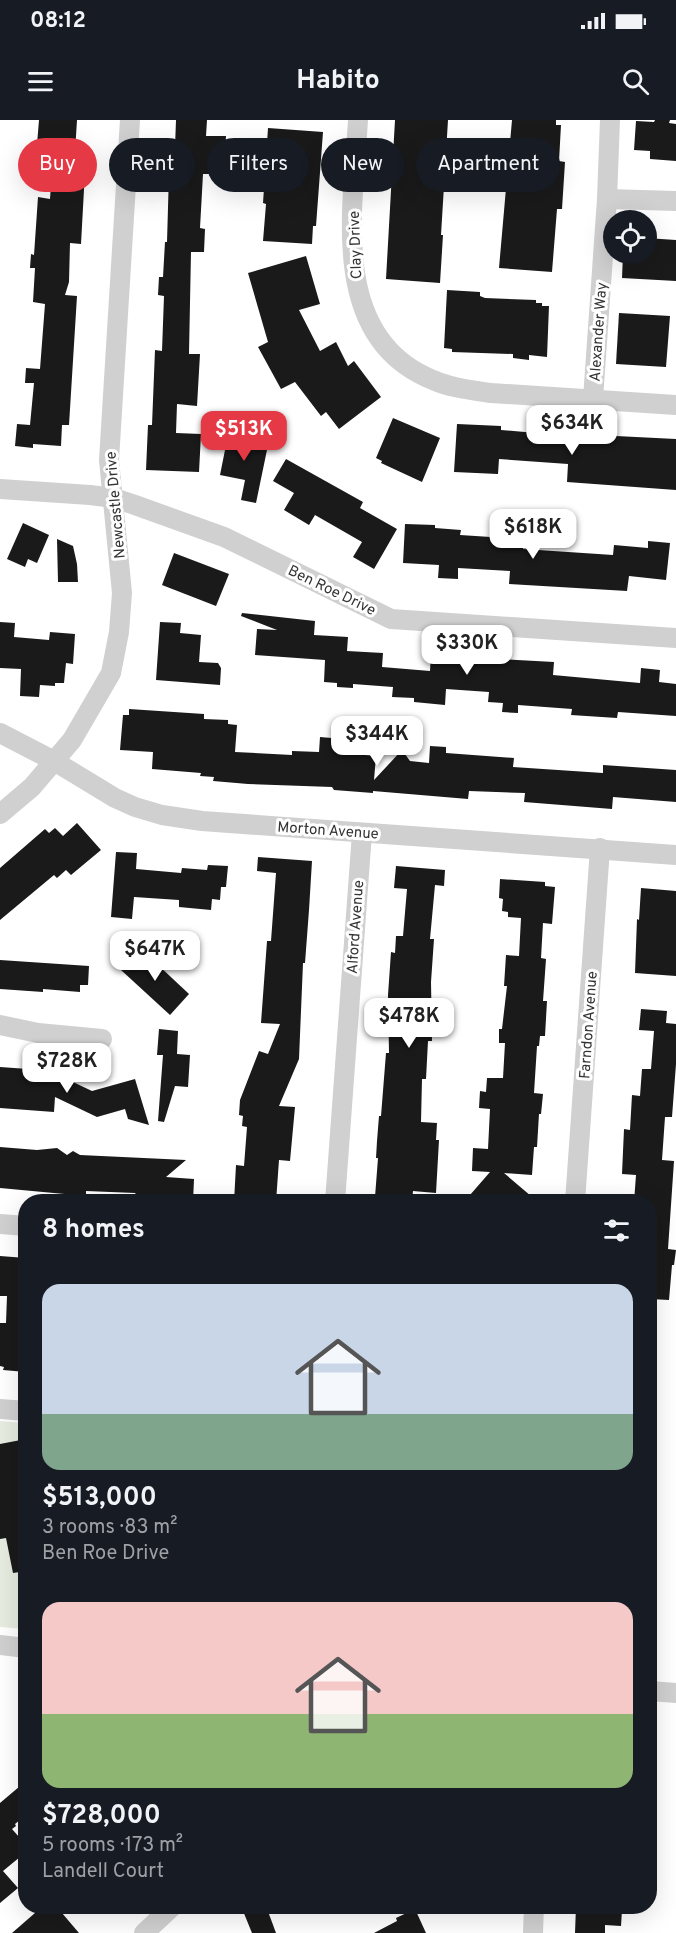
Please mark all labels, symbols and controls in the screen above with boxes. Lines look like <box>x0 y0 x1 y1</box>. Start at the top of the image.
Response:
text: 08:12 <box>30 8 86 35</box>
text: Habito <box>296 64 380 98</box>
icon: menu <box>24 65 57 98</box>
icon: search <box>619 65 652 98</box>
chip: Buy <box>18 138 97 192</box>
chip: Rent <box>109 138 195 192</box>
chip: Filters <box>207 138 309 192</box>
chip: New <box>321 138 404 192</box>
chip: Apartment <box>416 138 560 192</box>
street label: Clay Drive <box>346 210 367 280</box>
map controls <box>603 210 657 264</box>
button: locate <box>603 210 657 264</box>
street label: Alexander Way <box>587 282 612 382</box>
pin: $634K <box>530 405 614 456</box>
pin: $513K <box>202 411 286 462</box>
text: $634K <box>540 411 604 437</box>
text: $513K <box>215 417 273 443</box>
street label: Newcastle Drive <box>102 450 131 559</box>
pin: $618K <box>491 509 575 560</box>
text: $618K <box>503 515 563 541</box>
street label: Ben Roe Drive <box>284 562 378 621</box>
pin: $330K <box>425 625 509 676</box>
text: $330K <box>435 631 499 657</box>
pin: $344K <box>335 716 419 767</box>
text: $344K <box>345 722 409 748</box>
street label: Morton Avenue <box>276 818 379 845</box>
street label: Alford Avenue <box>344 880 369 975</box>
pin: $647K <box>113 931 197 982</box>
text: $647K <box>124 937 186 963</box>
street label: Farndon Avenue <box>576 971 603 1080</box>
pin: $478K <box>367 998 451 1049</box>
text: $478K <box>378 1004 440 1030</box>
pin: $728K <box>25 1043 109 1094</box>
text: $728K <box>36 1049 98 1075</box>
text: 8 homes <box>42 1214 145 1247</box>
icon: filters <box>600 1214 633 1247</box>
icon: home <box>284 1323 392 1431</box>
text: $513,000 <box>42 1482 157 1515</box>
text: 3 rooms · 83 m² <box>42 1515 177 1541</box>
text: Ben Roe Drive <box>42 1541 169 1567</box>
icon: home <box>284 1641 392 1749</box>
text: $728,000 <box>42 1800 161 1833</box>
text: 5 rooms · 173 m² <box>42 1833 183 1859</box>
text: Landell Court <box>42 1859 164 1885</box>

